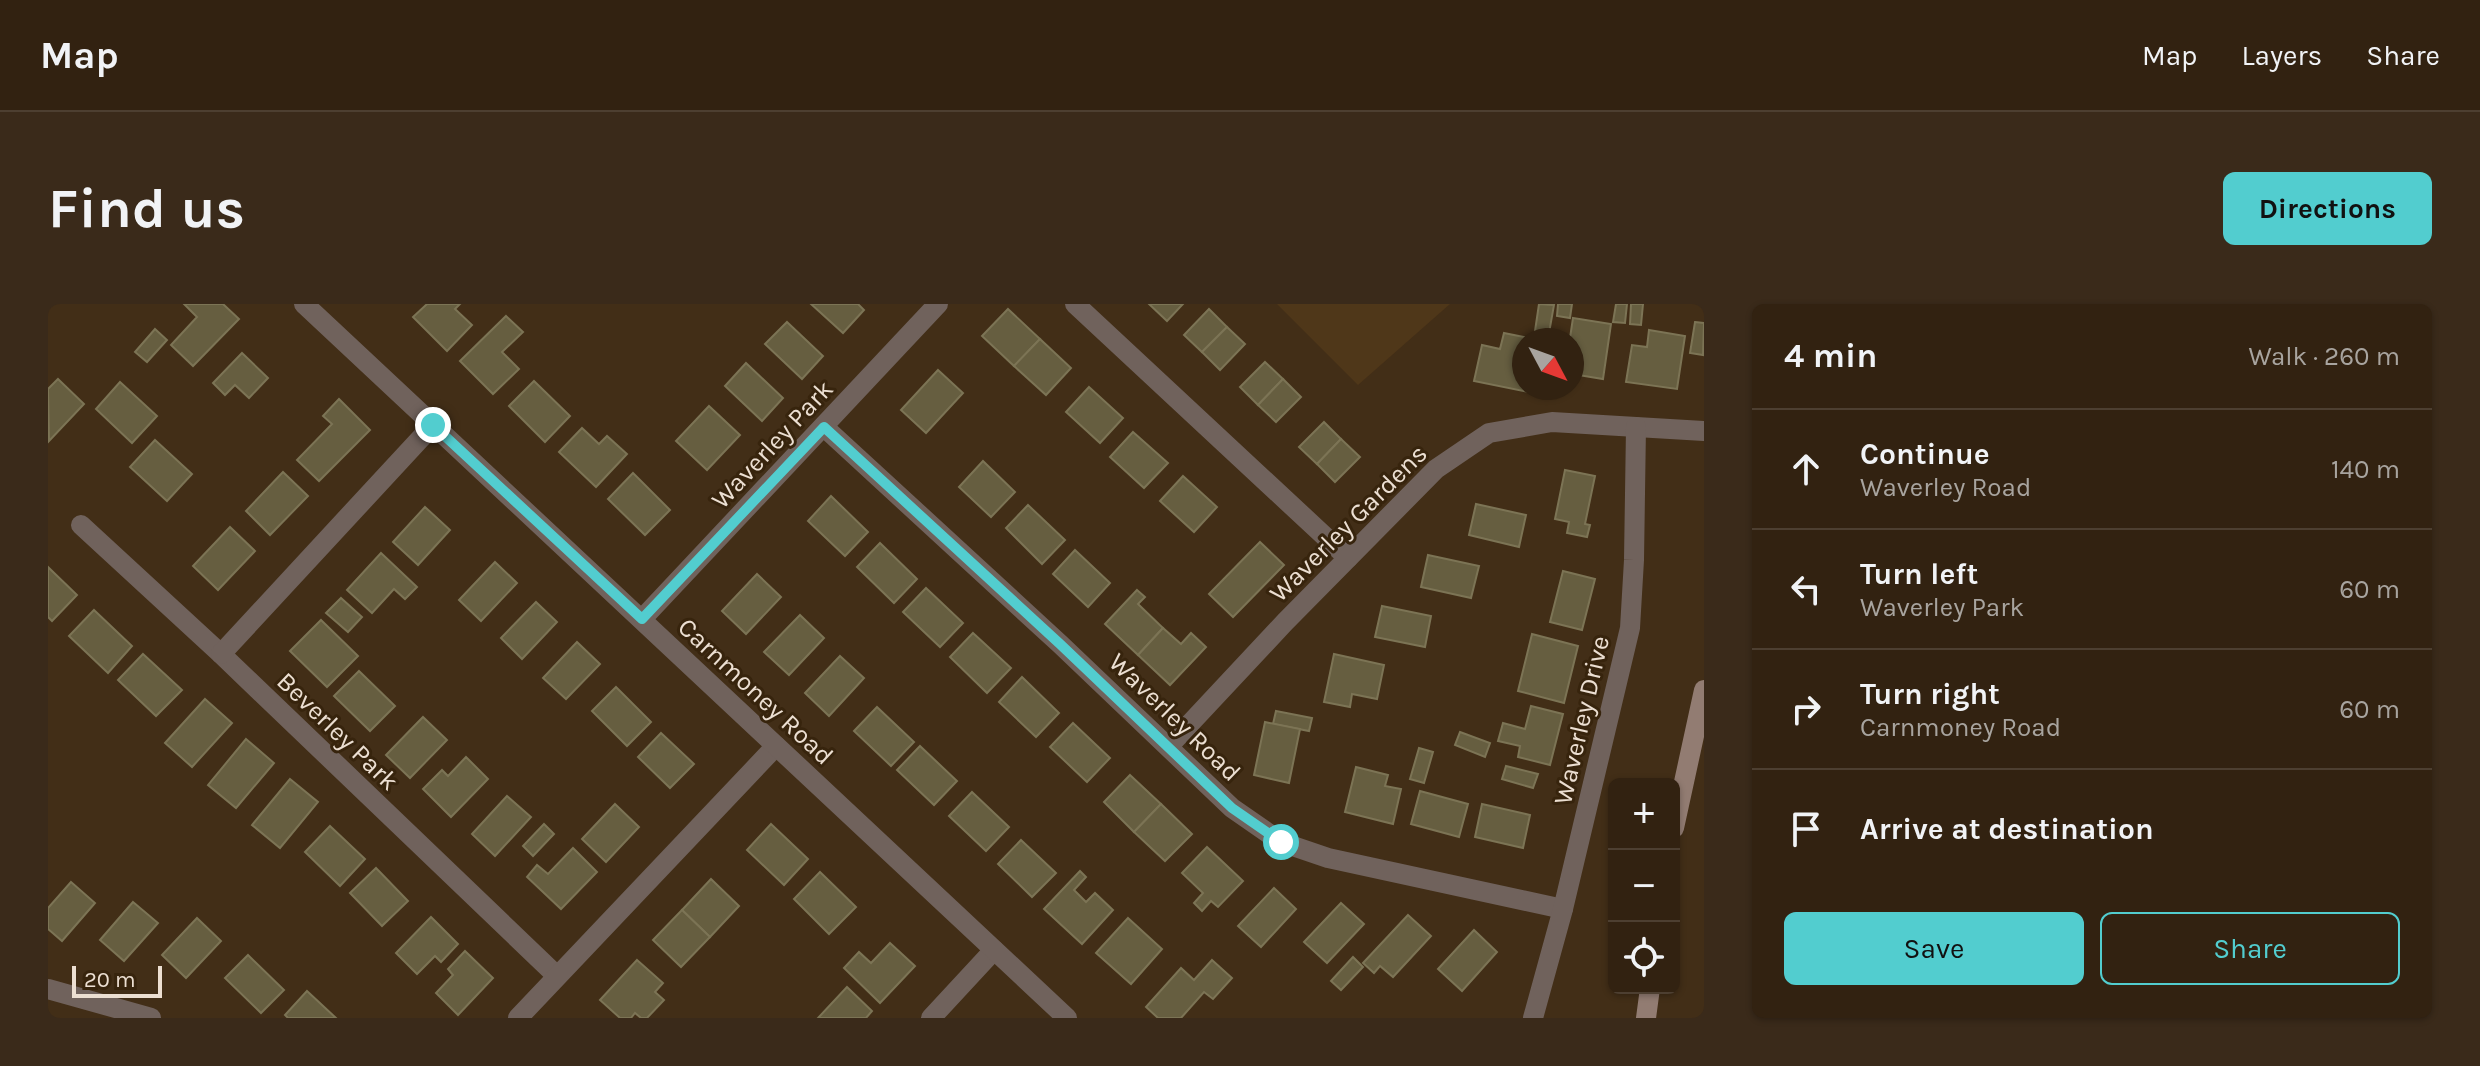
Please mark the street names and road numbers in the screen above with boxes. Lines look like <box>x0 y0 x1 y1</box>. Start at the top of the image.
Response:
street label: Waverley Park <box>705 374 840 515</box>
street label: Waverley Gardens <box>1263 438 1434 609</box>
street label: Carnmoney Road <box>672 611 840 771</box>
street label: Waverley Drive <box>1547 633 1616 807</box>
street label: Waverley Road <box>1102 647 1247 788</box>
street label: Beverley Park <box>270 666 405 797</box>

